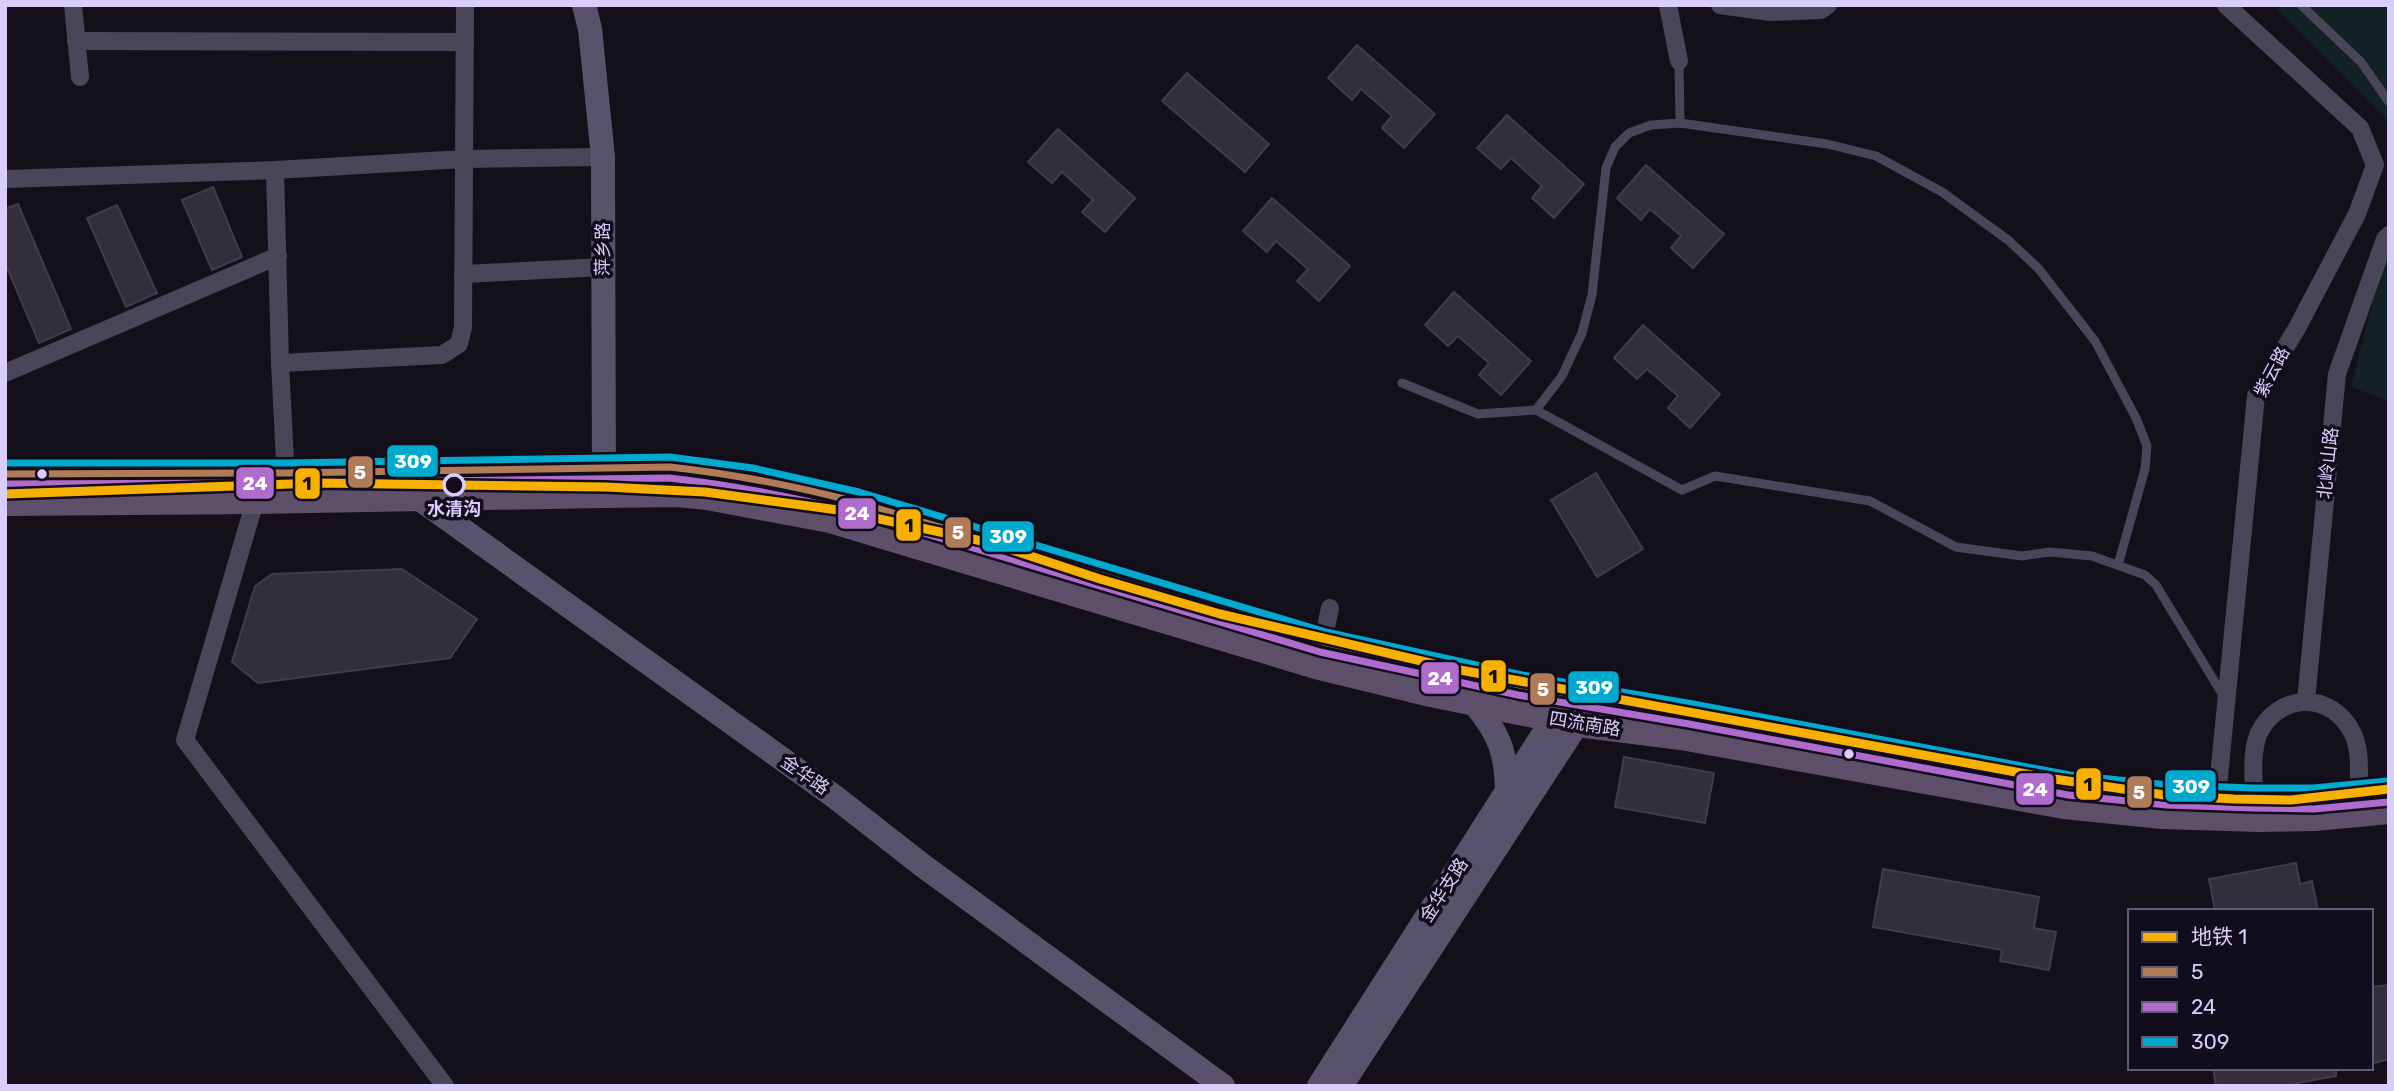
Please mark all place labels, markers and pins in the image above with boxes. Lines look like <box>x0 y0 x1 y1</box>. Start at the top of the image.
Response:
unlabelled marker <box>35 467 49 481</box>
marker: 水清沟 <box>443 474 465 496</box>
place label: 水清沟 <box>427 498 481 520</box>
unlabelled marker <box>1842 747 1856 761</box>

